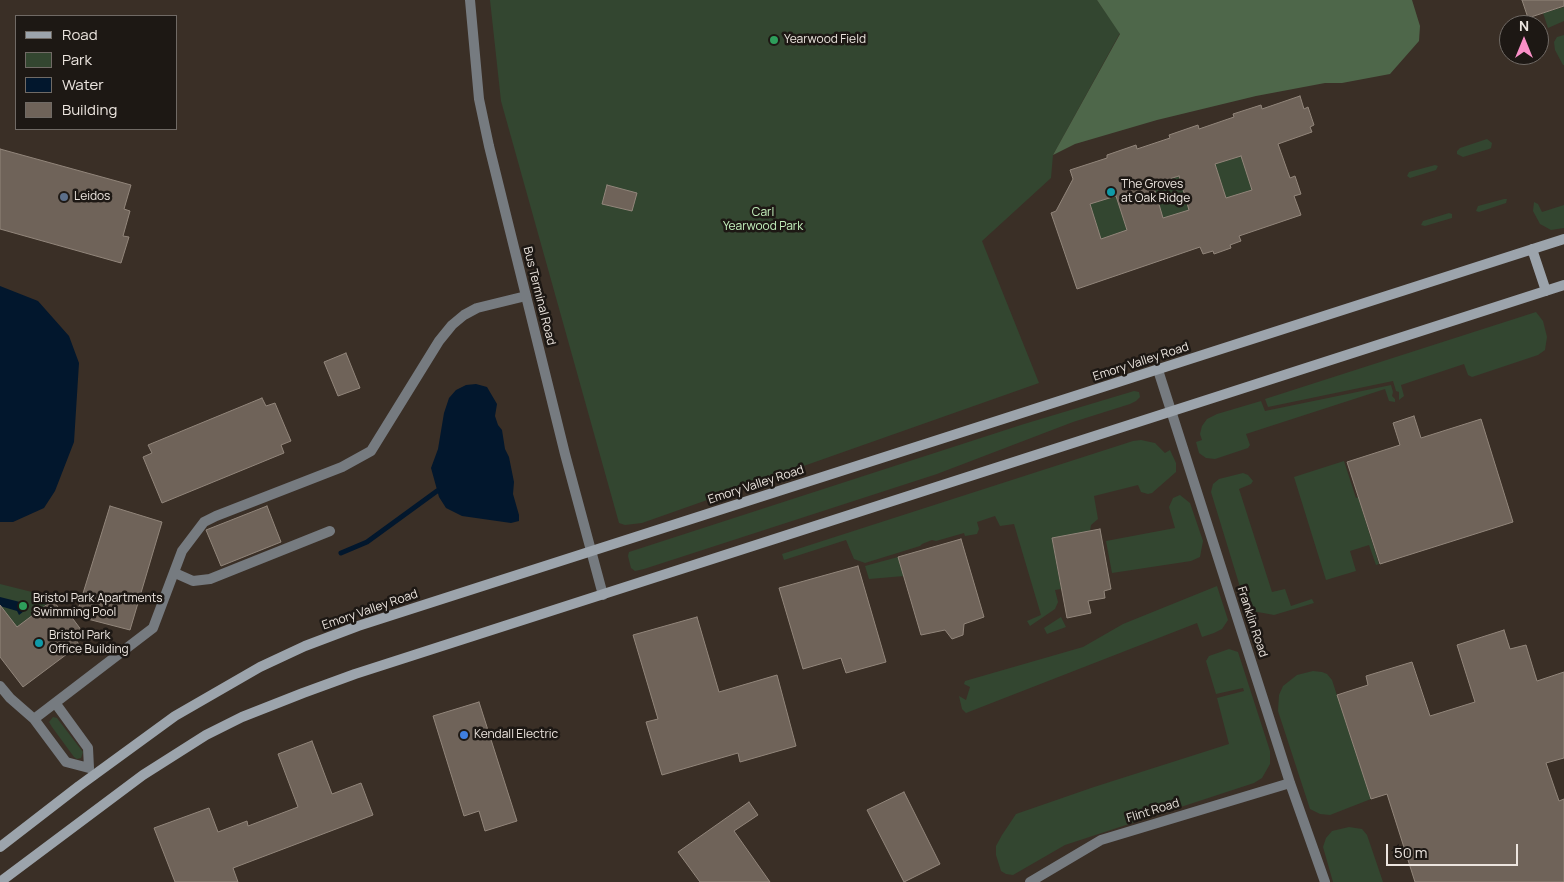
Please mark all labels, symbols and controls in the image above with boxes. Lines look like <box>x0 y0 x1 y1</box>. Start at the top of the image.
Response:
legend <box>15 15 178 130</box>
north arrow <box>1499 15 1549 65</box>
text: N <box>1519 16 1529 35</box>
text: Road <box>62 24 98 45</box>
place label: Yearwood Field <box>784 33 866 47</box>
marker: Yearwood Field <box>768 34 780 46</box>
text: Park <box>62 49 92 70</box>
text: Water <box>62 74 104 95</box>
text: Building <box>62 99 117 120</box>
place label: The Groves at Oak Ridge <box>1121 178 1190 206</box>
marker: The Groves at Oak Ridge <box>1105 186 1117 198</box>
place label: Leidos <box>74 190 110 204</box>
marker: Leidos <box>58 191 70 203</box>
park label: Carl Yearwood Park <box>723 206 803 234</box>
street label: Bus Terminal Road <box>520 245 558 347</box>
street label: Emory Valley Road <box>1091 340 1191 384</box>
street label: Emory Valley Road <box>706 463 806 507</box>
street label: Franklin Road <box>1234 585 1270 659</box>
street label: Emory Valley Road <box>320 587 420 633</box>
place label: Bristol Park Apartments Swimming Pool <box>33 592 163 620</box>
marker: Bristol Park Apartments Swimming Pool <box>17 600 29 612</box>
place label: Bristol Park Office Building <box>49 629 129 657</box>
marker: Bristol Park Office Building <box>33 637 45 649</box>
place label: Kendall Electric <box>474 728 558 742</box>
marker: Kendall Electric <box>458 729 470 741</box>
street label: Flint Road <box>1125 796 1181 826</box>
scale bar <box>1389 834 1522 866</box>
text: 50 m <box>1394 842 1428 863</box>

